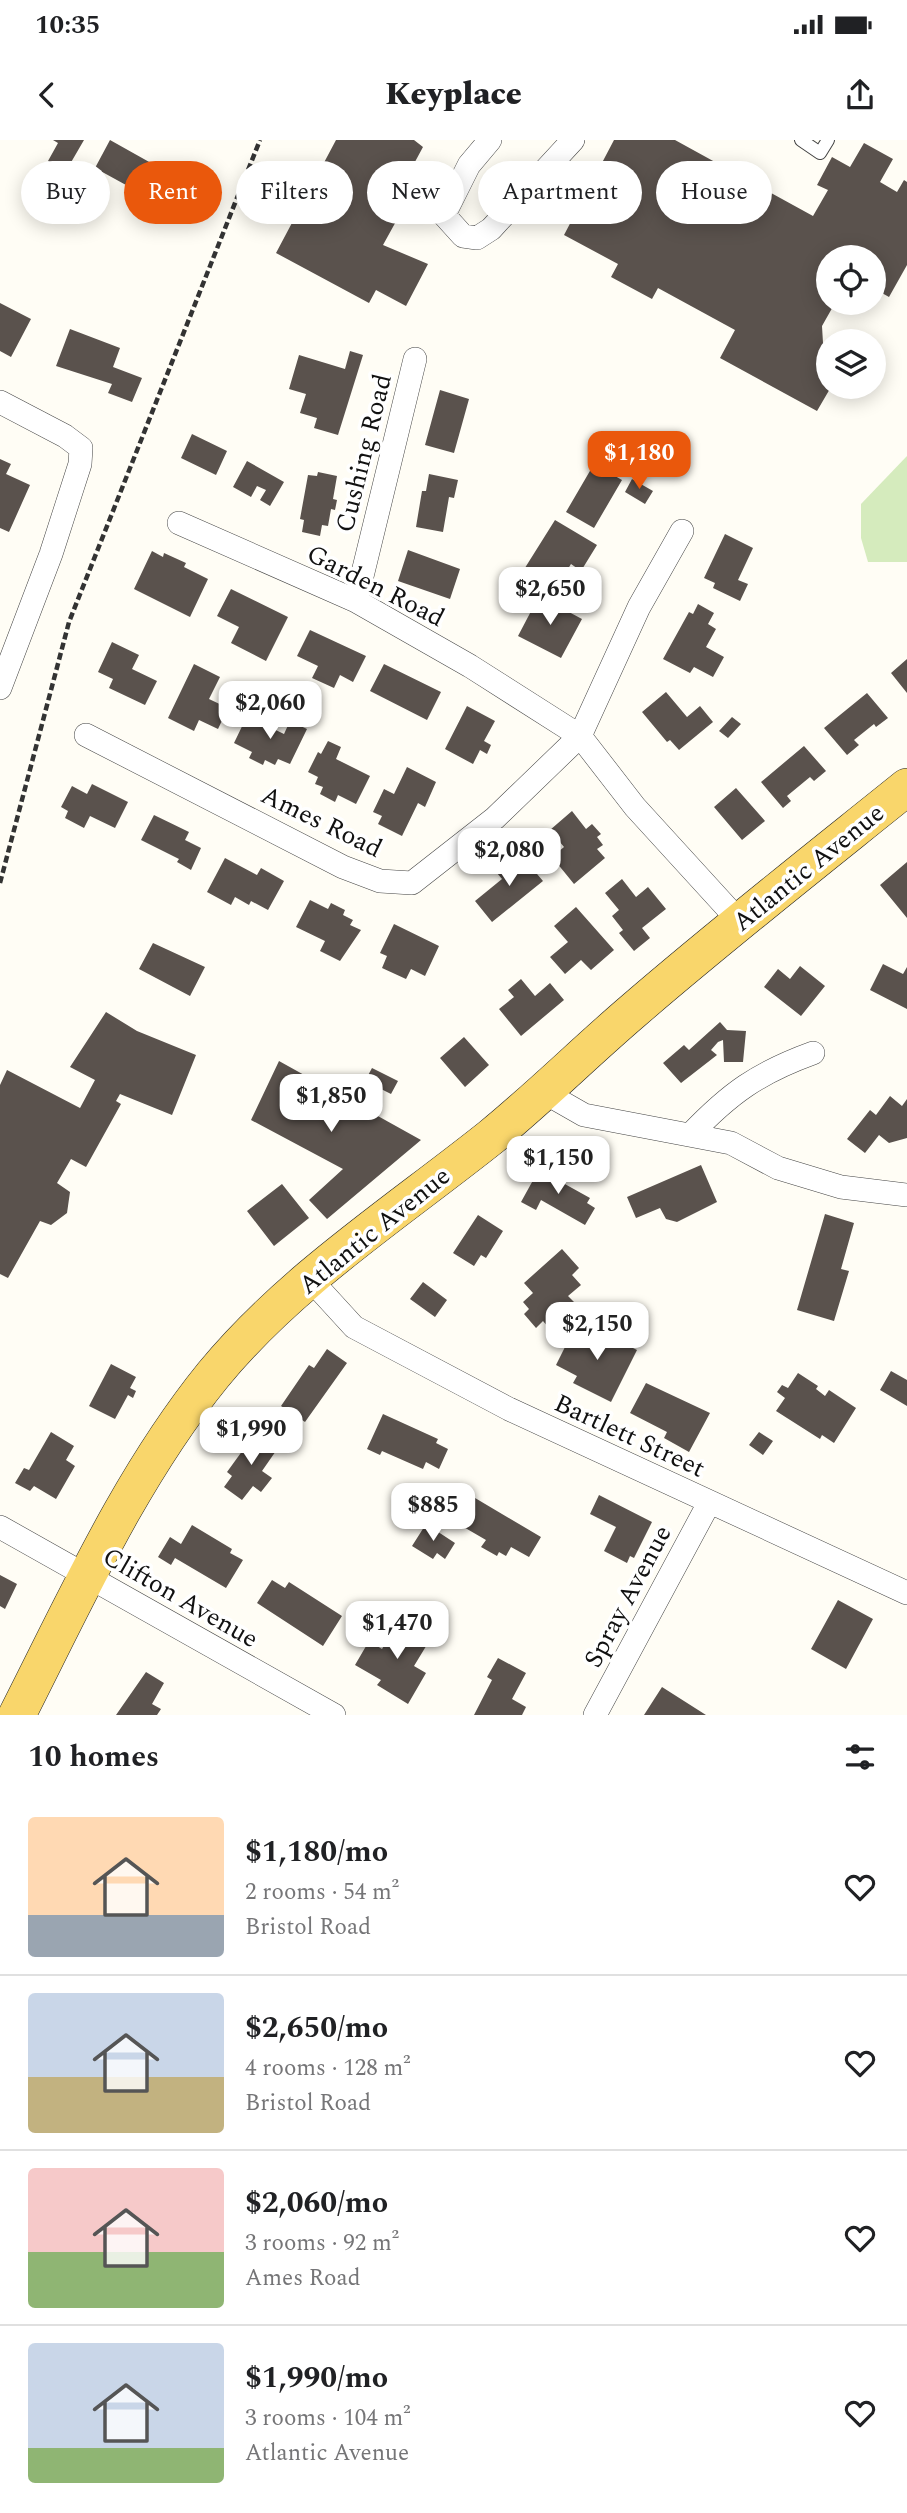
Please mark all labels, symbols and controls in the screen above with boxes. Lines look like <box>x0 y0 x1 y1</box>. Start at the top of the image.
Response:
text: 10:35 <box>35 5 100 45</box>
text: Keyplace <box>385 70 522 119</box>
icon: back <box>28 76 66 114</box>
icon: share <box>841 76 879 114</box>
chip: Buy <box>21 161 110 224</box>
chip: Rent <box>124 161 222 224</box>
chip: Filters <box>236 161 353 224</box>
chip: New <box>367 161 464 224</box>
chip: Apartment <box>478 161 642 224</box>
chip: House <box>656 161 772 224</box>
map controls <box>816 245 886 399</box>
button: locate <box>816 245 886 315</box>
button: layers <box>816 329 886 399</box>
street label: Cushing Road <box>325 370 403 537</box>
pin: $1,180 <box>582 432 696 491</box>
text: $1,180 <box>604 436 674 471</box>
street label: Garden Road <box>299 534 452 638</box>
pin: $2,650 <box>493 568 607 627</box>
text: $2,650 <box>515 572 585 607</box>
pin: $2,060 <box>213 682 327 741</box>
text: $2,060 <box>235 686 305 721</box>
street label: Ames Road <box>254 775 389 869</box>
street label: Atlantic Avenue <box>724 794 893 942</box>
pin: $2,080 <box>452 828 566 888</box>
text: $2,080 <box>474 833 544 868</box>
pin: $1,850 <box>274 1074 388 1134</box>
text: $1,850 <box>296 1079 366 1114</box>
pin: $1,150 <box>501 1136 615 1196</box>
text: $1,150 <box>523 1141 593 1176</box>
street label: Atlantic Avenue <box>290 1157 459 1305</box>
pin: $2,150 <box>540 1302 654 1362</box>
text: $2,150 <box>562 1307 632 1342</box>
street label: Bartlett Street <box>547 1383 712 1488</box>
pin: $1,990 <box>194 1408 308 1467</box>
text: $1,990 <box>216 1412 286 1447</box>
pin: $885 <box>392 1484 474 1543</box>
text: $885 <box>407 1488 459 1523</box>
street label: Spray Avenue <box>573 1518 682 1675</box>
street label: Clifton Avenue <box>95 1537 266 1659</box>
pin: $1,470 <box>340 1602 454 1661</box>
text: $1,470 <box>362 1606 432 1641</box>
text: 10 homes <box>28 1734 159 1780</box>
icon: filters <box>841 1738 879 1776</box>
text: $1,180/mo <box>245 1829 388 1875</box>
icon: home <box>84 1845 168 1929</box>
icon: heart <box>841 1868 879 1906</box>
text: 2 rooms · 54 m² <box>245 1875 399 1910</box>
text: Bristol Road <box>245 1910 371 1945</box>
text: $2,650/mo <box>245 2005 388 2051</box>
icon: home <box>84 2021 168 2105</box>
icon: heart <box>841 2044 879 2082</box>
text: 4 rooms · 128 m² <box>245 2051 411 2086</box>
text: Bristol Road <box>245 2086 371 2121</box>
text: $2,060/mo <box>245 2180 388 2226</box>
icon: home <box>84 2196 168 2280</box>
icon: heart <box>841 2219 879 2257</box>
text: 3 rooms · 92 m² <box>245 2226 399 2261</box>
text: Ames Road <box>245 2261 361 2296</box>
text: $1,990/mo <box>245 2355 388 2401</box>
icon: home <box>84 2371 168 2455</box>
icon: heart <box>841 2394 879 2432</box>
text: 3 rooms · 104 m² <box>245 2401 411 2436</box>
text: Atlantic Avenue <box>245 2436 409 2471</box>

